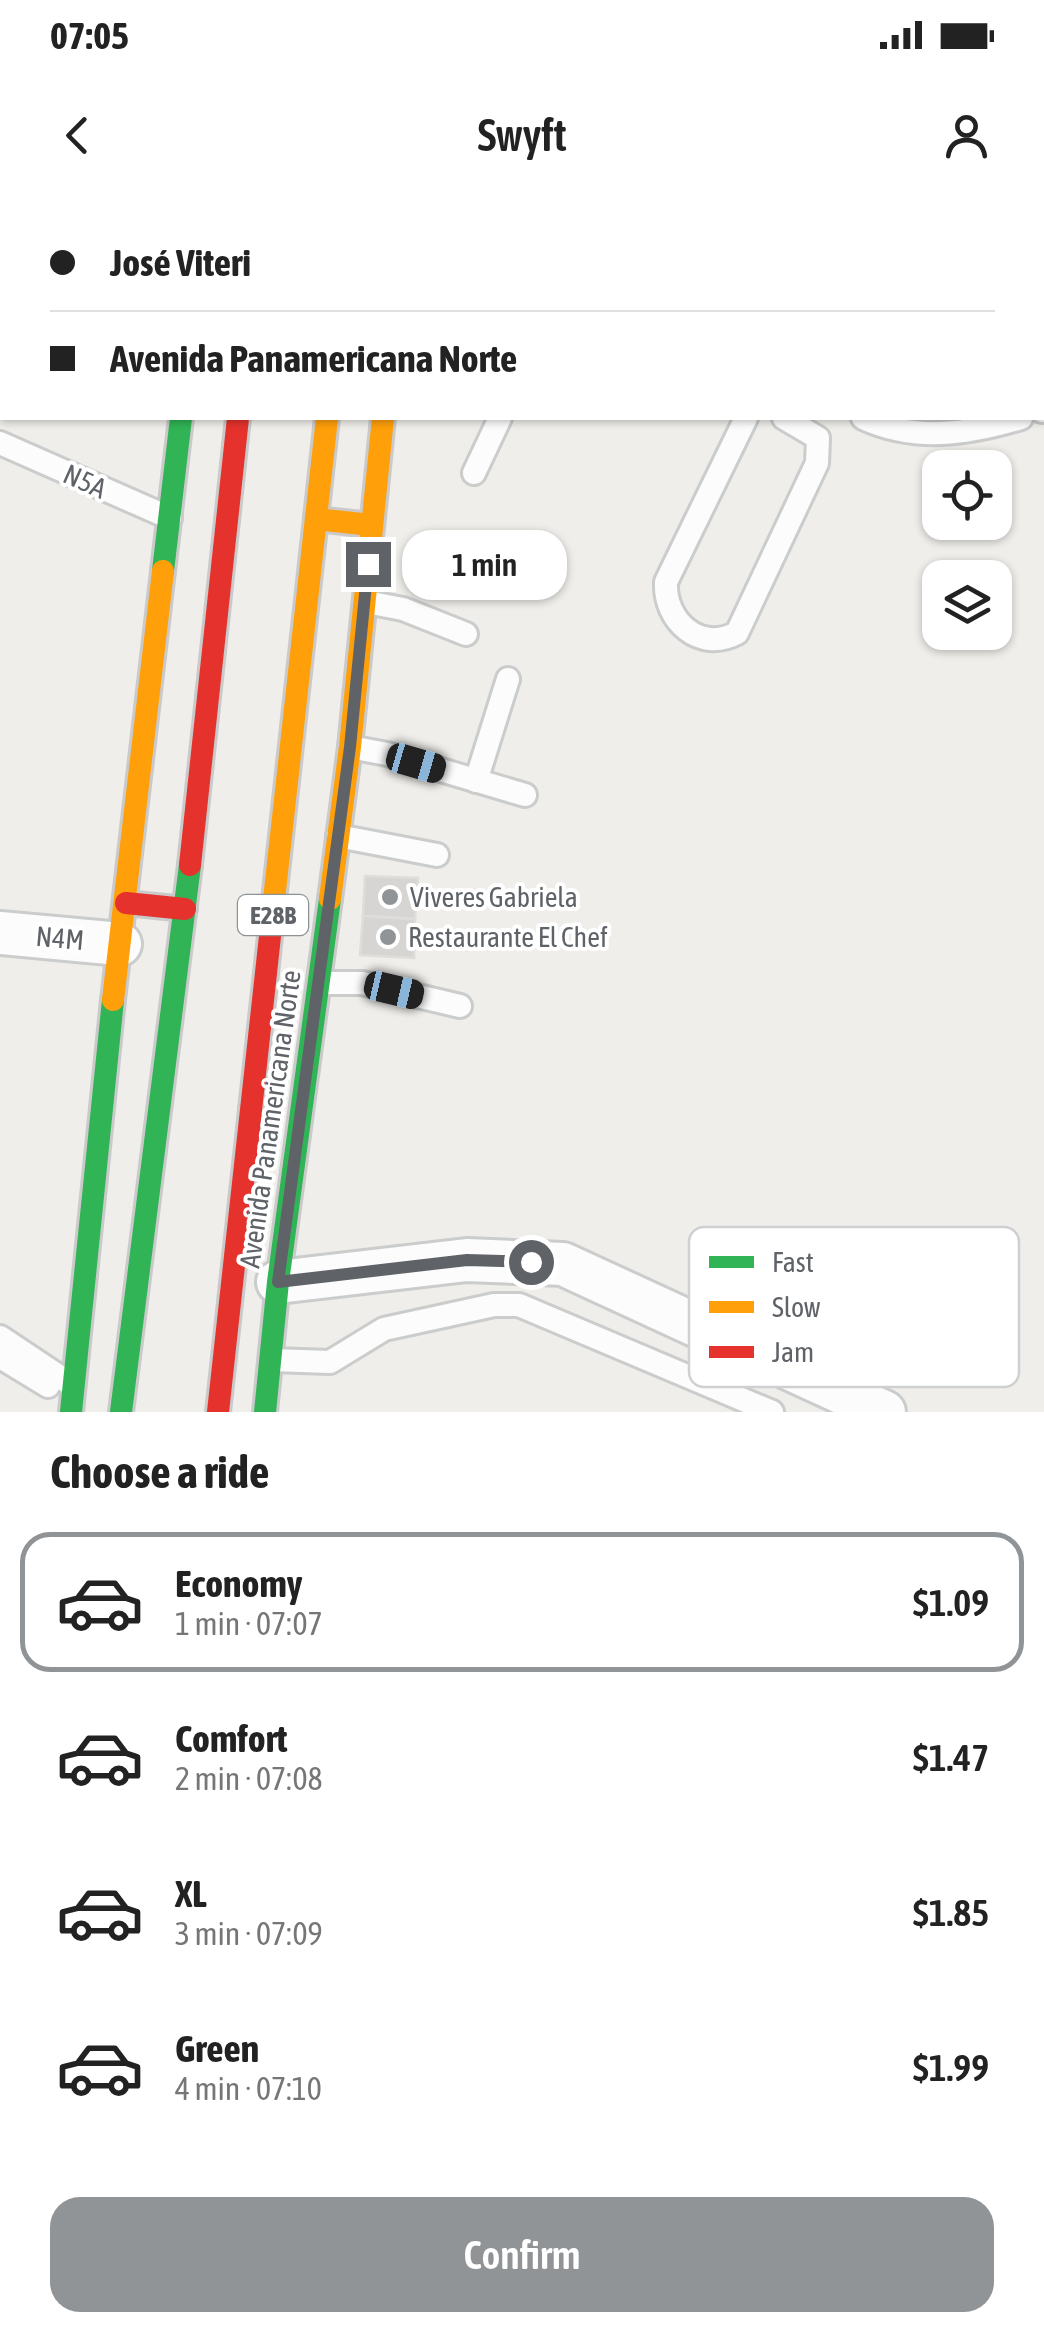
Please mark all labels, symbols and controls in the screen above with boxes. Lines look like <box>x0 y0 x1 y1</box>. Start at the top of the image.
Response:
text: 07:05 <box>50 14 129 57</box>
icon: back <box>50 108 105 163</box>
icon: person <box>939 108 994 163</box>
text: Swyft <box>477 109 567 161</box>
text: José Viteri <box>110 241 251 284</box>
text: Avenida Panamericana Norte <box>110 337 517 380</box>
map controls <box>922 450 1012 650</box>
button: locate <box>922 450 1012 540</box>
street label: N5A <box>59 458 112 505</box>
callout: 1 min <box>403 529 568 599</box>
route end <box>346 542 391 587</box>
text: 1 min <box>452 546 517 583</box>
button: layers <box>922 560 1012 650</box>
car <box>383 740 449 786</box>
place label: Viveres Gabriela <box>410 881 578 913</box>
marker: Viveres Gabriela <box>379 886 401 908</box>
road number: E28B <box>238 895 308 935</box>
street label: N4M <box>34 920 86 956</box>
place label: Restaurante El Chef <box>408 921 608 953</box>
marker: Restaurante El Chef <box>377 926 399 948</box>
street label: Avenida Panamericana Norte <box>233 968 307 1270</box>
car <box>361 969 427 1011</box>
legend <box>689 1227 1019 1387</box>
route start <box>509 1240 554 1285</box>
text: Fast <box>772 1246 814 1278</box>
text: Slow <box>772 1291 821 1323</box>
text: Jam <box>772 1336 814 1368</box>
text: Choose a ride <box>50 1446 269 1498</box>
icon: car <box>55 1557 145 1647</box>
text: Economy <box>175 1562 302 1605</box>
text: $1.09 <box>913 1581 989 1624</box>
text: 1 min · 07:07 <box>175 1605 322 1642</box>
icon: car <box>55 1712 145 1802</box>
text: Comfort <box>175 1717 287 1760</box>
text: $1.47 <box>913 1736 989 1779</box>
text: 2 min · 07:08 <box>175 1760 322 1797</box>
icon: car <box>55 1867 145 1957</box>
text: XL <box>175 1872 207 1915</box>
text: $1.85 <box>913 1891 989 1934</box>
text: 3 min · 07:09 <box>175 1915 322 1952</box>
icon: car <box>55 2022 145 2112</box>
text: Green <box>175 2027 259 2070</box>
text: $1.99 <box>913 2046 989 2089</box>
text: 4 min · 07:10 <box>175 2070 322 2107</box>
button: Confirm <box>50 2197 994 2312</box>

